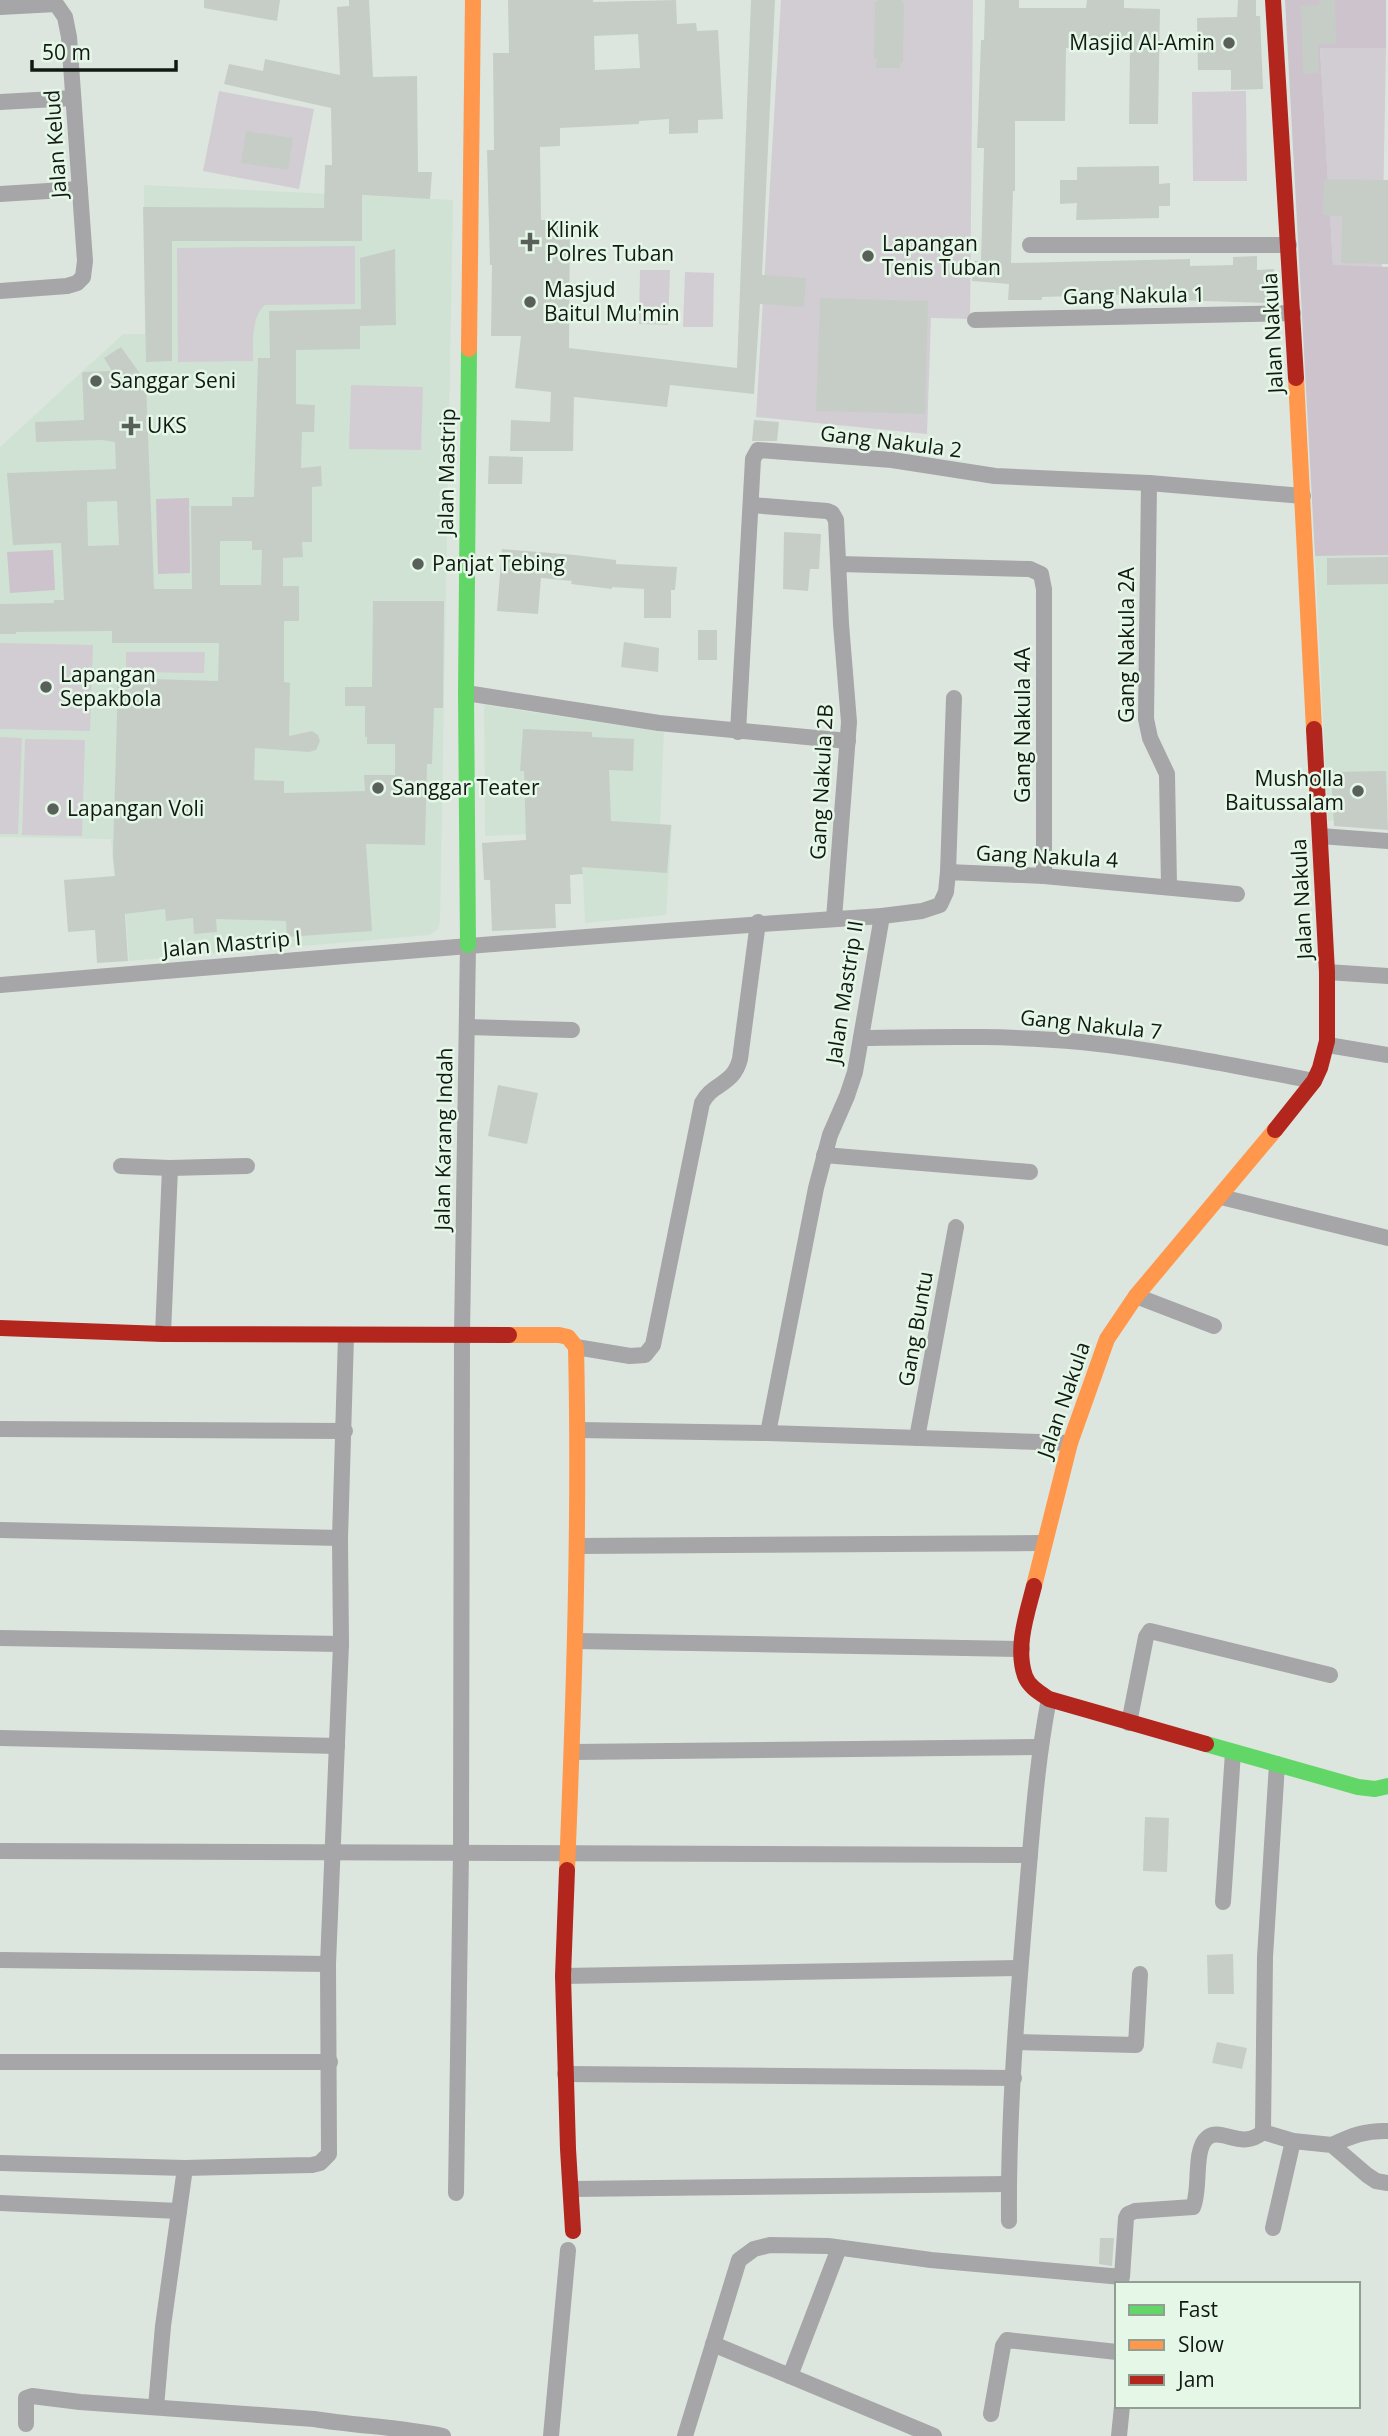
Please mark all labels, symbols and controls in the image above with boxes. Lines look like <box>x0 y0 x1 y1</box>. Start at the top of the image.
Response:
scale bar <box>32 28 175 72</box>
place label: Masjid Al-Amin <box>1069 28 1215 56</box>
marker: Masjid Al-Amin <box>1221 35 1237 51</box>
text: 50 m <box>42 38 91 66</box>
street label: Jalan Kelud <box>37 89 73 201</box>
place label: Klinik Polres Tuban <box>546 215 674 267</box>
place label: Lapangan Tenis Tuban <box>882 229 1001 281</box>
marker: Klinik Polres Tuban <box>520 232 540 252</box>
marker: Lapangan Tenis Tuban <box>860 248 876 264</box>
street label: Jalan Nakula <box>1255 272 1289 396</box>
place label: Masjud Baitul Mu'min <box>544 275 680 327</box>
street label: Gang Nakula 1 <box>1062 280 1205 310</box>
marker: Masjud Baitul Mu'min <box>522 294 538 310</box>
place label: Sanggar Seni <box>110 366 236 394</box>
marker: Sanggar Seni <box>88 373 104 389</box>
street label: Jalan Mastrip <box>431 408 461 538</box>
place label: UKS <box>147 411 187 439</box>
marker: UKS <box>121 416 141 436</box>
street label: Gang Nakula 2 <box>819 418 964 464</box>
place label: Panjat Tebing <box>432 549 565 577</box>
marker: Panjat Tebing <box>410 556 426 572</box>
street label: Gang Nakula 2A <box>1112 566 1140 723</box>
street label: Gang Nakula 4A <box>1008 646 1036 803</box>
place label: Lapangan Sepakbola <box>60 660 161 712</box>
marker: Lapangan Sepakbola <box>38 679 54 695</box>
street label: Gang Nakula 2B <box>803 703 839 861</box>
place label: Musholla Baitussalam <box>1225 764 1344 816</box>
place label: Sanggar Teater <box>392 773 540 801</box>
marker: Sanggar Teater <box>370 780 386 796</box>
marker: Musholla Baitussalam <box>1350 783 1366 799</box>
place label: Lapangan Voli <box>67 794 204 822</box>
marker: Lapangan Voli <box>45 801 61 817</box>
street label: Gang Nakula 4 <box>975 838 1119 874</box>
street label: Jalan Nakula <box>1284 838 1318 962</box>
street label: Jalan Mastrip II <box>819 918 869 1067</box>
street label: Jalan Mastrip I <box>160 923 302 963</box>
street label: Gang Nakula 7 <box>1019 1003 1163 1045</box>
street label: Jalan Karang Indah <box>427 1047 459 1233</box>
street label: Gang Buntu <box>891 1269 939 1389</box>
street label: Jalan Nakula <box>1029 1338 1096 1463</box>
legend <box>1115 2282 1360 2408</box>
text: Fast <box>1178 2295 1218 2323</box>
text: Slow <box>1178 2330 1224 2358</box>
text: Jam <box>1176 2365 1215 2393</box>

